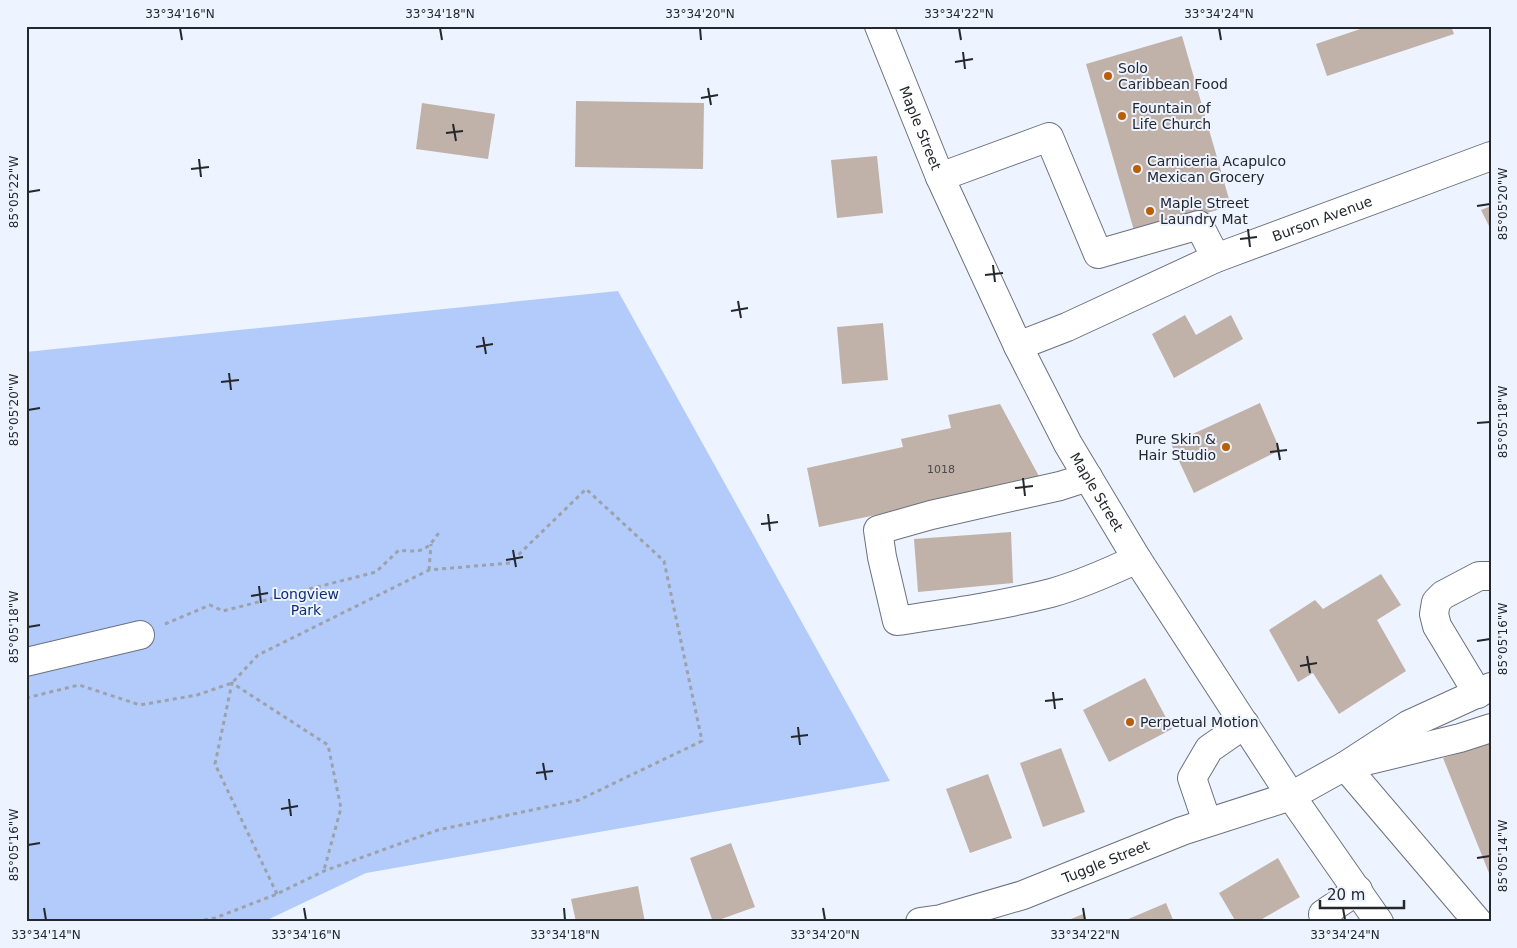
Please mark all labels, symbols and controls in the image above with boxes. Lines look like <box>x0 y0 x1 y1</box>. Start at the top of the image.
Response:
text: 33°34'16"N <box>145 7 215 21</box>
text: 33°34'18"N <box>405 7 475 21</box>
text: 33°34'20"N <box>665 7 735 21</box>
text: 33°34'22"N <box>924 7 994 21</box>
text: 33°34'24"N <box>1184 7 1254 21</box>
place label: Solo Caribbean Food <box>1118 60 1228 92</box>
marker: Solo Caribbean Food <box>1102 70 1114 82</box>
street label: Maple Street <box>896 84 945 173</box>
place label: Fountain of Life Church <box>1132 100 1212 132</box>
marker: Fountain of Life Church <box>1116 110 1128 122</box>
place label: Carniceria Acapulco Mexican Grocery <box>1147 153 1286 185</box>
text: 85°05'22"W <box>7 156 21 228</box>
marker: Carniceria Acapulco Mexican Grocery <box>1131 163 1143 175</box>
text: 85°05'20"W <box>1496 168 1510 240</box>
street label: Burson Avenue <box>1270 193 1374 244</box>
place label: Maple Street Laundry Mat <box>1160 195 1250 227</box>
marker: Maple Street Laundry Mat <box>1144 205 1156 217</box>
text: 85°05'20"W <box>7 374 21 446</box>
text: 85°05'18"W <box>1496 386 1510 458</box>
place label: Pure Skin & Hair Studio <box>1135 431 1216 463</box>
marker: Pure Skin & Hair Studio <box>1220 441 1232 453</box>
street label: Maple Street <box>1067 450 1127 535</box>
house number: 1018 <box>927 463 955 476</box>
park label: Longview Park <box>273 586 339 618</box>
text: 85°05'18"W <box>7 591 21 663</box>
text: 85°05'16"W <box>1496 603 1510 675</box>
place label: Perpetual Motion <box>1140 714 1259 730</box>
marker: Perpetual Motion <box>1124 716 1136 728</box>
text: 85°05'16"W <box>7 809 21 881</box>
text: 85°05'14"W <box>1496 820 1510 892</box>
street label: Tuggle Street <box>1059 837 1152 887</box>
scale bar <box>1320 878 1403 910</box>
text: 20 m <box>1327 886 1365 904</box>
text: 33°34'14"N <box>11 928 81 942</box>
text: 33°34'16"N <box>271 928 341 942</box>
text: 33°34'18"N <box>530 928 600 942</box>
text: 33°34'20"N <box>790 928 860 942</box>
text: 33°34'22"N <box>1050 928 1120 942</box>
text: 33°34'24"N <box>1310 928 1380 942</box>

